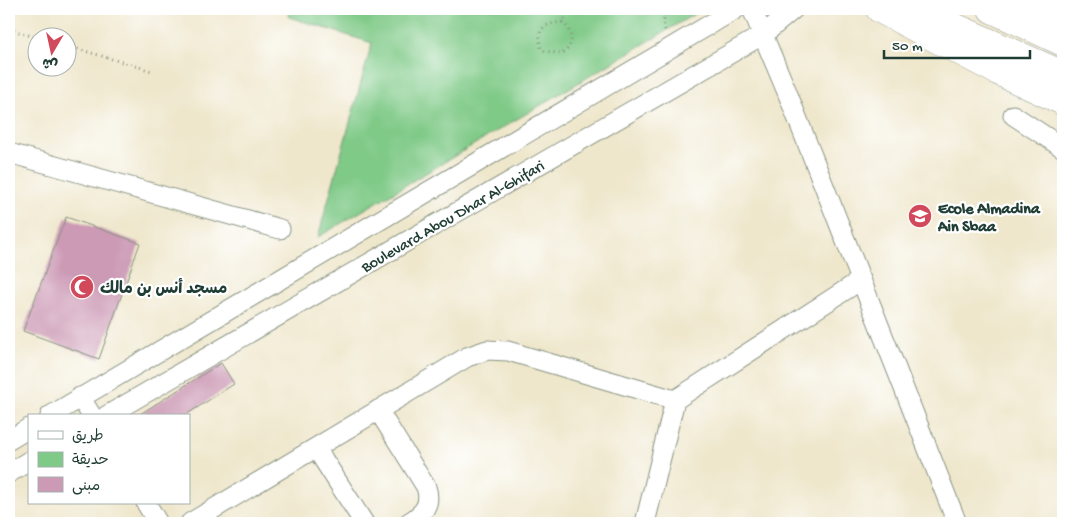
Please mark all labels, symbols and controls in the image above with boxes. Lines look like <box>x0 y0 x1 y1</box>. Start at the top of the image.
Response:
north arrow <box>28 28 78 78</box>
scale bar <box>884 28 1031 60</box>
text: 50 m <box>892 38 923 56</box>
text: ش <box>41 53 59 72</box>
street label: Boulevard Abou Dhar Al-Ghifari <box>358 158 549 279</box>
place label: Ecole Almadina Ain Sbaa <box>937 201 1041 238</box>
school or university icon: Ecole Almadina Ain Sbaa <box>907 203 933 229</box>
mosque icon: مسجد أنس بن مالك <box>69 274 95 300</box>
place label: مسجد أنس بن مالك <box>100 277 227 300</box>
legend <box>28 414 190 504</box>
text: طريق <box>72 428 104 446</box>
text: حديقة <box>72 452 109 470</box>
text: مبنى <box>72 478 100 496</box>

